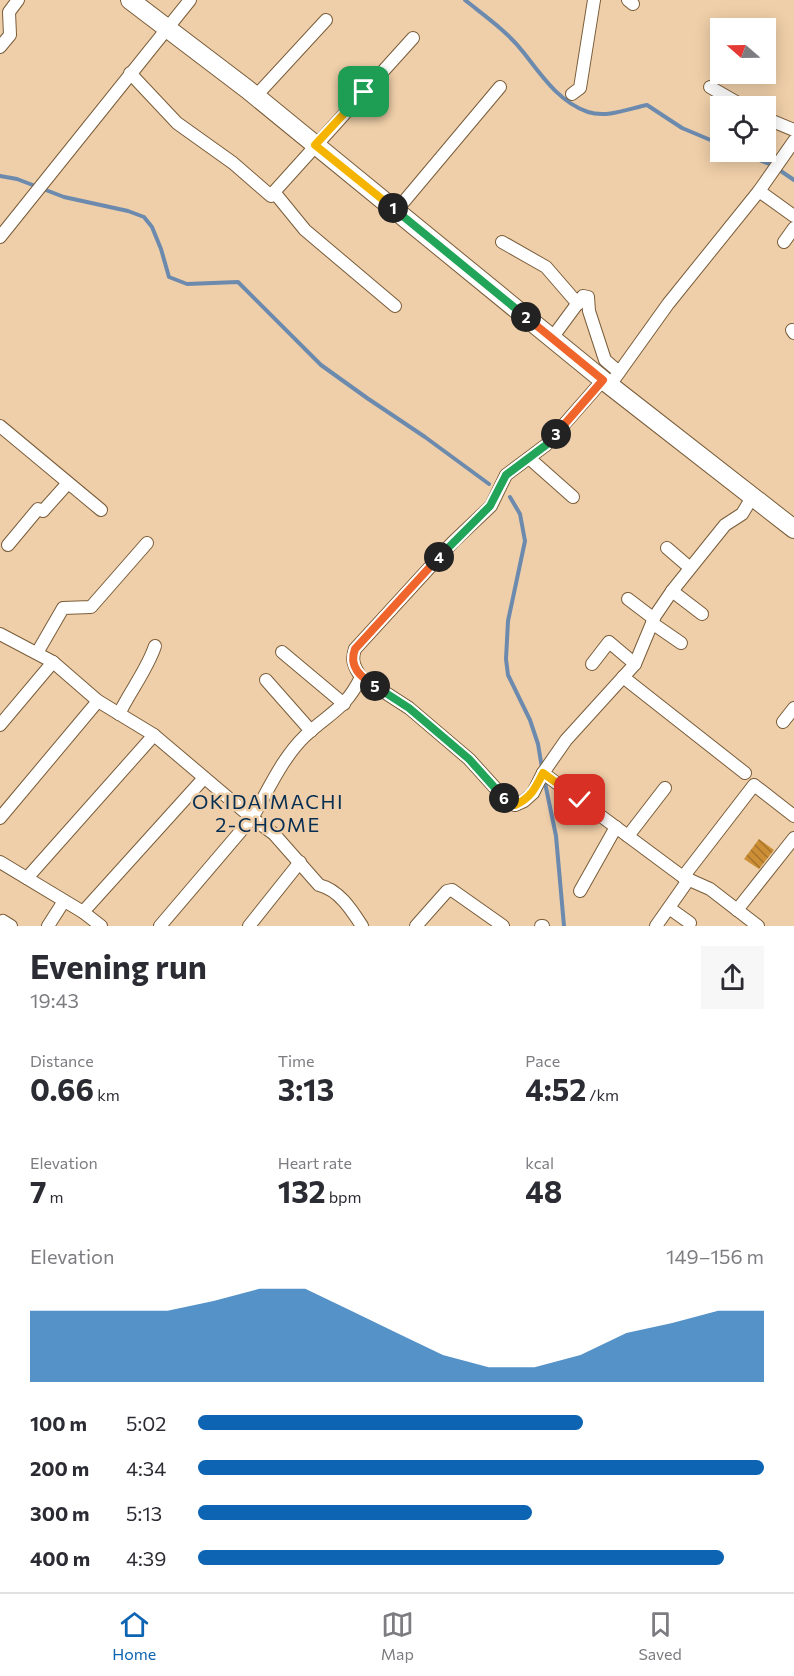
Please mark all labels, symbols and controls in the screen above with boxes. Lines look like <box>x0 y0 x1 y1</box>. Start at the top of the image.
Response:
north arrow <box>710 18 776 84</box>
map controls <box>710 18 776 162</box>
pin <box>338 66 389 117</box>
icon: arrive <box>347 75 380 108</box>
button: locate <box>710 96 776 162</box>
pin: 1 <box>378 193 408 223</box>
text: 1 <box>389 198 397 217</box>
pin: 2 <box>511 302 541 332</box>
text: 2 <box>521 307 531 326</box>
pin: 3 <box>541 419 571 449</box>
text: 3 <box>551 424 561 443</box>
pin: 4 <box>424 542 454 572</box>
text: 4 <box>434 547 444 566</box>
pin: 5 <box>360 671 390 701</box>
text: 5 <box>370 676 380 695</box>
pin <box>554 774 605 825</box>
pin: 6 <box>489 783 519 813</box>
icon: check <box>563 783 596 816</box>
text: 6 <box>499 788 509 807</box>
district label: OKIDAIMACHI 2-CHOME <box>192 789 344 836</box>
text: Evening run <box>30 945 207 986</box>
button: share <box>701 946 764 1009</box>
text: 19:43 <box>30 988 79 1012</box>
text: Distance <box>30 1051 94 1070</box>
text: Time <box>278 1051 314 1070</box>
text: Pace <box>525 1051 560 1070</box>
text: 0.66 <box>30 1070 94 1107</box>
text: 3:13 <box>278 1070 334 1107</box>
text: 4:52 <box>525 1070 586 1107</box>
text: km <box>94 1085 120 1104</box>
text: /km <box>586 1085 619 1104</box>
text: Elevation <box>30 1153 98 1172</box>
text: Heart rate <box>278 1153 352 1172</box>
text: kcal <box>525 1153 554 1172</box>
text: 7 <box>30 1172 47 1209</box>
text: 132 <box>278 1172 326 1209</box>
text: 48 <box>525 1172 562 1209</box>
text: m <box>47 1187 64 1206</box>
text: bpm <box>326 1187 362 1206</box>
text: Elevation <box>30 1244 115 1268</box>
text: 149–156 m <box>666 1244 764 1268</box>
text: 100 m <box>30 1411 87 1435</box>
text: 5:02 <box>126 1411 166 1435</box>
text: 200 m <box>30 1456 89 1480</box>
text: 4:34 <box>126 1456 166 1480</box>
text: 300 m <box>30 1501 90 1525</box>
text: 5:13 <box>126 1501 162 1525</box>
text: 400 m <box>30 1546 90 1570</box>
text: 4:39 <box>126 1546 166 1570</box>
tab: Home <box>112 1608 156 1663</box>
tab: Map <box>381 1608 414 1663</box>
tab: Saved <box>638 1608 682 1663</box>

